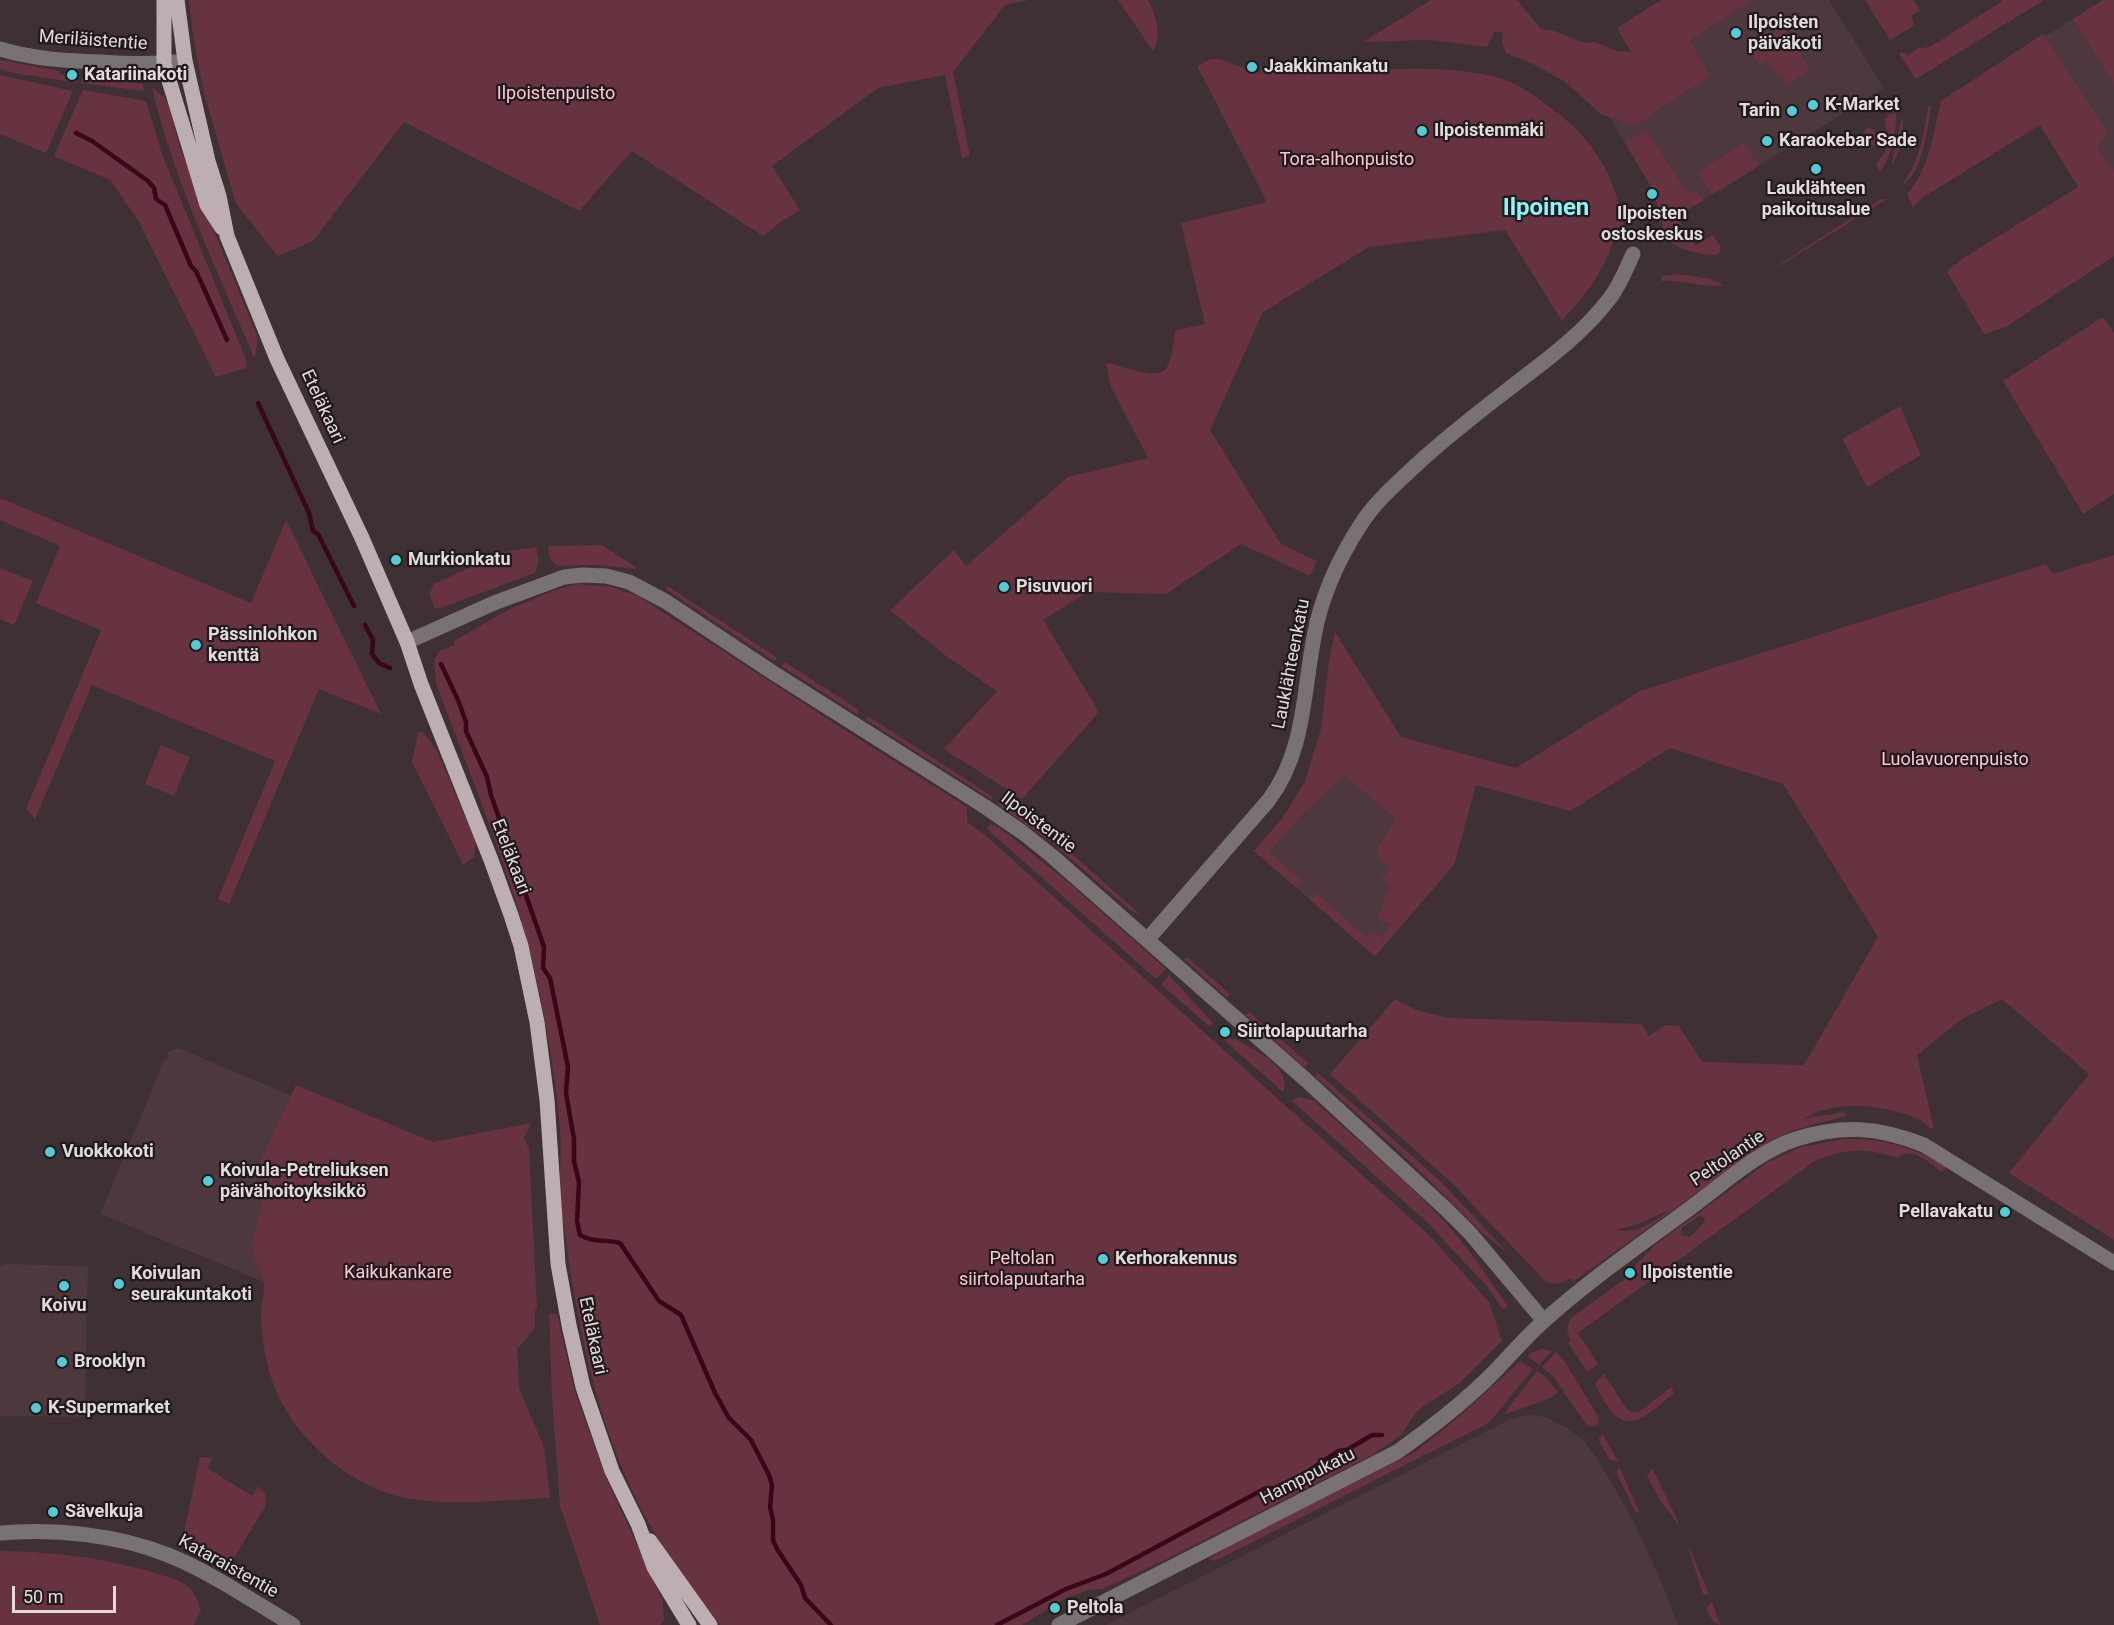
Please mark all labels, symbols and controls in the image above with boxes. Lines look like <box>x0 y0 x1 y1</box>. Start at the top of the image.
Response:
place label: Ilpoisten päiväkoti <box>1748 12 1822 54</box>
street label: Meriläistentie <box>38 26 148 56</box>
marker: Ilpoisten päiväkoti <box>1729 26 1743 40</box>
place label: Jaakkimankatu <box>1264 56 1388 78</box>
marker: Jaakkimankatu <box>1245 60 1259 74</box>
place label: Katariinakoti <box>84 64 187 86</box>
marker: Katariinakoti <box>65 68 79 82</box>
park label: Ilpoistenpuisto <box>497 83 615 105</box>
place label: K-Market <box>1825 94 1900 116</box>
marker: K-Market <box>1806 98 1820 112</box>
place label: Tarin <box>1739 100 1780 122</box>
marker: Tarin <box>1785 104 1799 118</box>
place label: Ilpoistenmäki <box>1434 120 1544 142</box>
marker: Ilpoistenmäki <box>1415 124 1429 138</box>
place label: Karaokebar Sade <box>1779 130 1917 152</box>
marker: Karaokebar Sade <box>1760 134 1774 148</box>
park label: Tora-alhonpuisto <box>1280 149 1414 171</box>
marker: Lauklähteen paikoitusalue <box>1809 162 1823 176</box>
place label: Lauklähteen paikoitusalue <box>1762 178 1870 220</box>
marker: Ilpoisten ostoskeskus <box>1645 187 1659 201</box>
district label: Ilpoinen <box>1503 195 1589 223</box>
place label: Ilpoisten ostoskeskus <box>1601 203 1703 246</box>
street label: Eteläkaari <box>296 367 348 447</box>
place label: Murkionkatu <box>408 549 510 571</box>
marker: Murkionkatu <box>389 553 403 567</box>
place label: Pisuvuori <box>1016 576 1092 598</box>
marker: Pisuvuori <box>997 580 1011 594</box>
street label: Lauklähteenkatu <box>1269 597 1315 731</box>
place label: Pässinlohkon kenttä <box>208 624 317 666</box>
marker: Pässinlohkon kenttä <box>189 638 203 652</box>
park label: Luolavuorenpuisto <box>1881 749 2029 771</box>
street label: Ilpoistentie <box>996 788 1080 858</box>
street label: Eteläkaari <box>486 816 534 898</box>
place label: Siirtolapuutarha <box>1237 1021 1367 1043</box>
marker: Siirtolapuutarha <box>1218 1025 1232 1039</box>
street label: Peltolantie <box>1687 1126 1769 1192</box>
place label: Vuokkokoti <box>62 1141 154 1163</box>
marker: Vuokkokoti <box>43 1145 57 1159</box>
place label: Koivula-Petreliuksen päivähoitoyksikkö <box>220 1160 389 1202</box>
marker: Koivula-Petreliuksen päivähoitoyksikkö <box>201 1174 215 1188</box>
place label: Pellavakatu <box>1899 1201 1993 1223</box>
marker: Pellavakatu <box>1998 1205 2012 1219</box>
park label: Peltolan siirtolapuutarha <box>959 1248 1085 1290</box>
place label: Kerhorakennus <box>1115 1248 1237 1270</box>
marker: Kerhorakennus <box>1096 1252 1110 1266</box>
park label: Kaikukankare <box>344 1262 452 1284</box>
place label: Ilpoistentie <box>1642 1262 1733 1284</box>
place label: Koivulan seurakuntakoti <box>131 1263 252 1306</box>
marker: Ilpoistentie <box>1623 1266 1637 1280</box>
marker: Koivulan seurakuntakoti <box>112 1277 126 1291</box>
marker: Koivu <box>57 1279 71 1293</box>
place label: Koivu <box>41 1295 87 1317</box>
street label: Eteläkaari <box>573 1295 611 1377</box>
place label: Brooklyn <box>74 1351 146 1373</box>
marker: Brooklyn <box>55 1355 69 1369</box>
place label: K-Supermarket <box>48 1397 170 1419</box>
marker: K-Supermarket <box>29 1401 43 1415</box>
street label: Hamppukatu <box>1257 1444 1359 1510</box>
place label: Sävelkuja <box>65 1501 143 1523</box>
marker: Sävelkuja <box>46 1505 60 1519</box>
street label: Kataraistentie <box>174 1531 282 1603</box>
scale bar <box>15 1574 118 1612</box>
text: 50 m <box>23 1586 63 1607</box>
place label: Peltola <box>1067 1597 1123 1619</box>
marker: Peltola <box>1048 1601 1062 1615</box>

